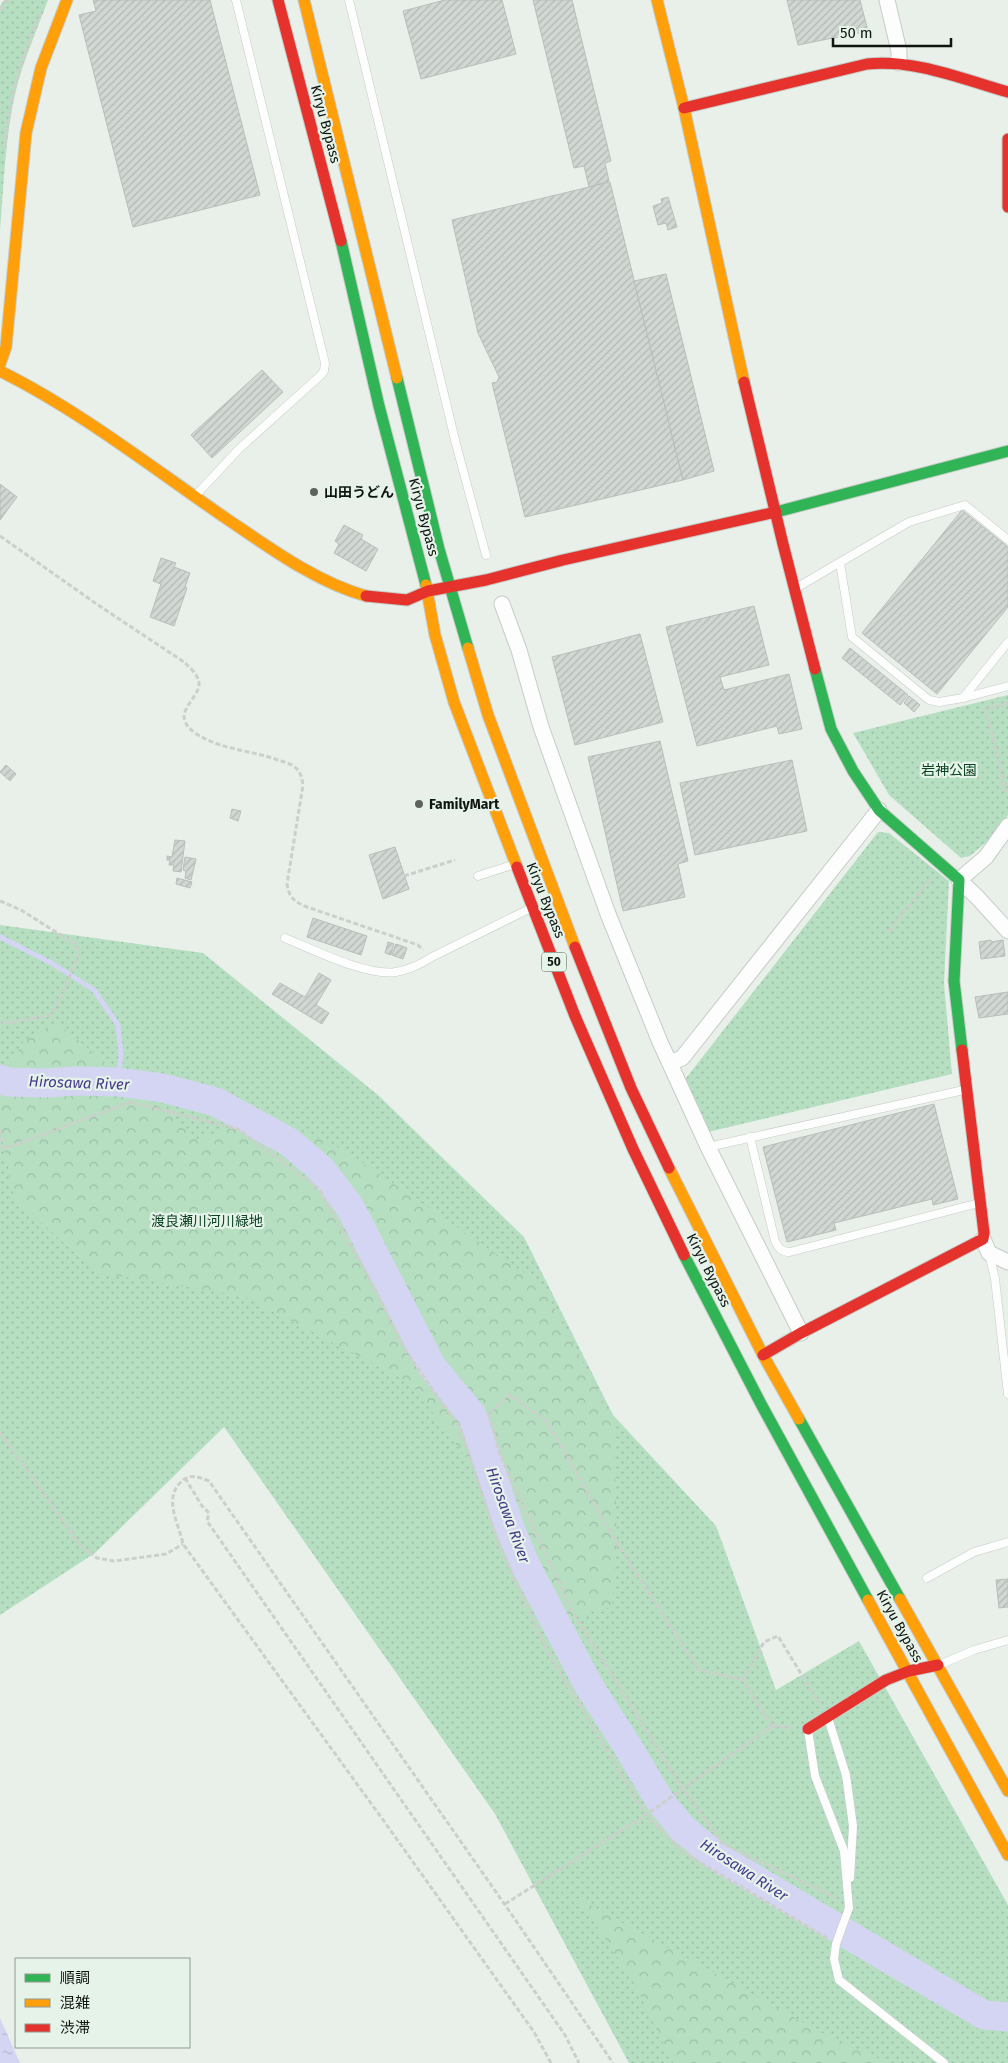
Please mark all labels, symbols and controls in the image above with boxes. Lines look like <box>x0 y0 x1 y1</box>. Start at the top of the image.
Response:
scale bar <box>833 15 950 47</box>
text: 50 m <box>840 24 873 42</box>
street label: Kiryu Bypass <box>307 83 344 166</box>
street label: Kiryu Bypass <box>405 476 442 559</box>
place label: 山田うどん <box>324 484 394 501</box>
marker: 山田うどん <box>308 486 320 498</box>
park label: 岩神公園 <box>921 762 977 779</box>
place label: FamilyMart <box>429 796 500 813</box>
marker: FamilyMart <box>413 798 425 810</box>
street label: Kiryu Bypass <box>523 860 569 941</box>
road number: 50 <box>542 952 566 972</box>
water label: Hirosawa River <box>28 1072 131 1094</box>
park label: 渡良瀬川河川緑地 <box>151 1213 263 1230</box>
street label: Kiryu Bypass <box>683 1231 735 1310</box>
water label: Hirosawa River <box>482 1465 534 1567</box>
street label: Kiryu Bypass <box>873 1587 927 1666</box>
water label: Hirosawa River <box>697 1835 792 1906</box>
legend <box>15 1958 190 2048</box>
text: 順調 <box>60 1969 90 1987</box>
text: 混雑 <box>60 1994 90 2012</box>
text: 渋滞 <box>60 2019 90 2037</box>

